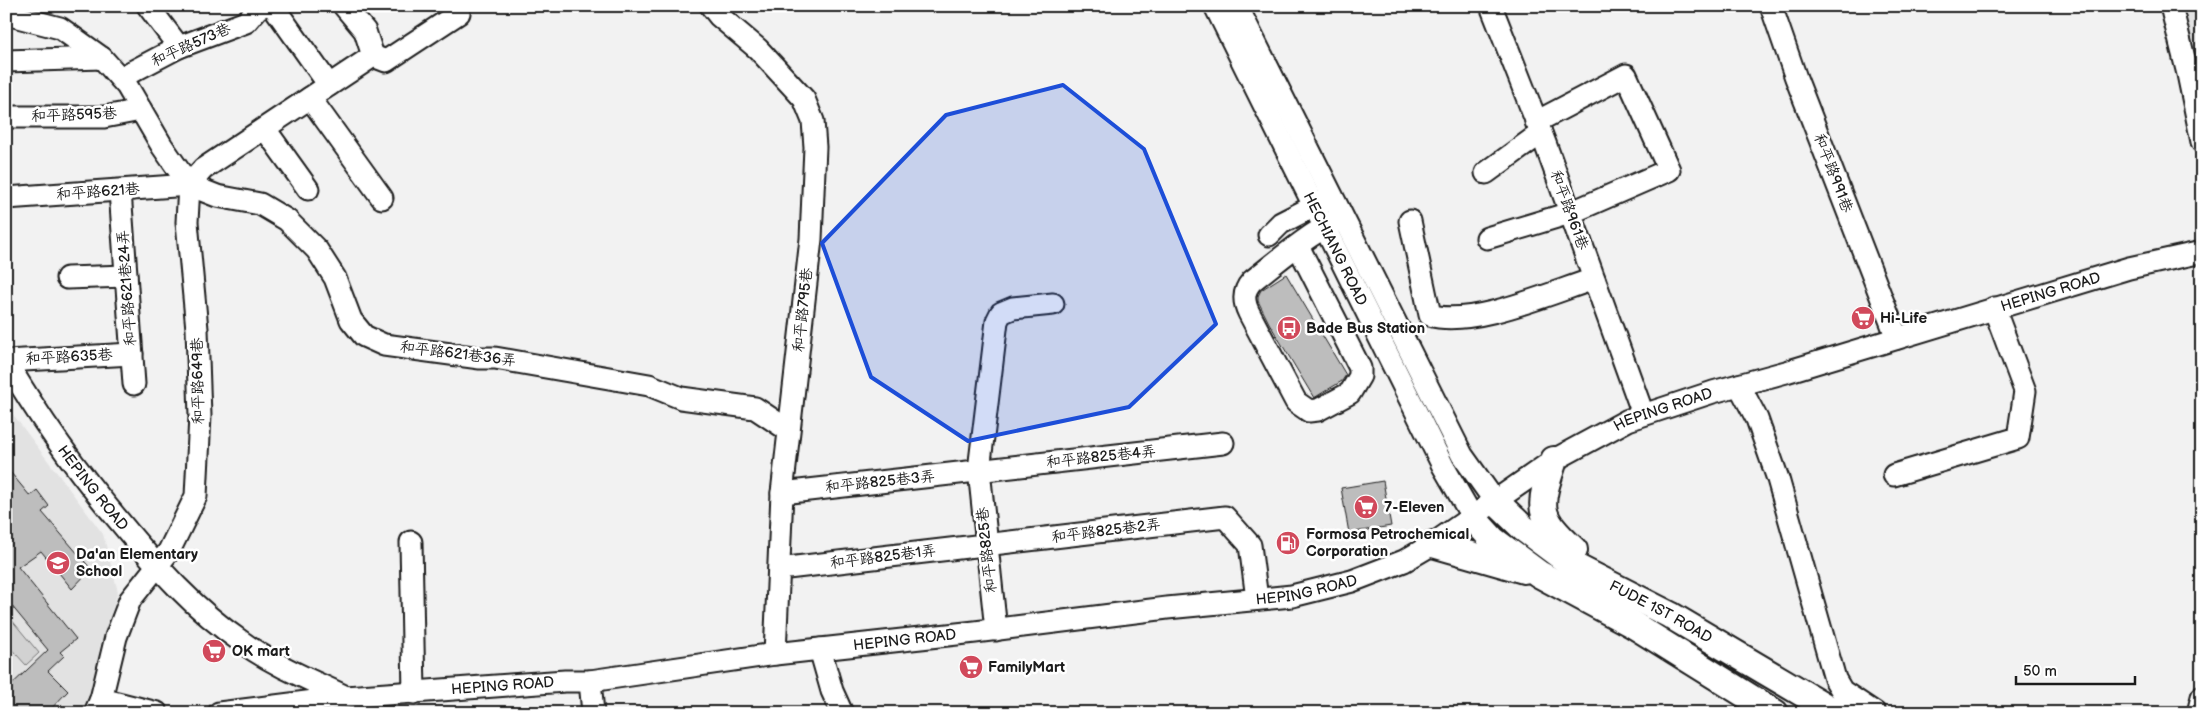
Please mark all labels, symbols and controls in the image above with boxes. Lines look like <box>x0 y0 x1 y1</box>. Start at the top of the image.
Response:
street label: 和平路573巷 <box>148 19 234 71</box>
street label: 和平路595巷 <box>31 104 117 126</box>
street label: 和平路991巷 <box>1809 131 1857 215</box>
street label: 和平路961巷 <box>1546 167 1592 253</box>
street label: 和平路621巷 <box>56 180 140 204</box>
street label: HECHIANG ROAD <box>1299 189 1372 309</box>
street label: 和平路621巷24弄 <box>113 229 141 347</box>
street label: 和平路795巷 <box>789 267 817 353</box>
street label: HEPING ROAD <box>1998 268 2103 316</box>
supermarket icon: Hi-Life <box>1850 305 1876 331</box>
place label: Hi-Life <box>1880 309 1927 328</box>
bus stop icon: Bade Bus Station <box>1276 315 1302 341</box>
place label: Bade Bus Station <box>1306 319 1425 338</box>
street label: 和平路649巷 <box>188 337 208 425</box>
street label: 和平路621巷36弄 <box>399 337 517 371</box>
street label: 和平路635巷 <box>25 345 113 369</box>
street label: HEPING ROAD <box>1610 383 1715 436</box>
street label: HEPING ROAD <box>54 441 133 534</box>
street label: 和平路825巷4弄 <box>1045 442 1157 472</box>
street label: 和平路825巷3弄 <box>824 467 936 497</box>
supermarket icon: 7-Eleven <box>1353 494 1379 520</box>
place label: 7-Eleven <box>1384 498 1444 517</box>
street label: 和平路825巷 <box>973 506 1001 594</box>
street label: 和平路825巷2弄 <box>1050 515 1162 547</box>
place label: Formosa Petrochemical Corporation <box>1306 525 1469 561</box>
fuel station icon: Formosa Petrochemical Corporation <box>1275 530 1301 556</box>
street label: 和平路825巷1弄 <box>829 541 937 573</box>
place label: Da'an Elementary School <box>76 545 198 581</box>
school or university icon: Da'an Elementary School <box>45 550 71 576</box>
street label: HEPING ROAD <box>1255 571 1359 609</box>
street label: FUDE 1ST ROAD <box>1606 576 1716 647</box>
street label: HEPING ROAD <box>852 625 957 655</box>
supermarket icon: OK mart <box>201 638 227 664</box>
place label: OK mart <box>232 642 290 661</box>
supermarket icon: FamilyMart <box>958 654 984 680</box>
scale bar <box>2016 654 2134 686</box>
place label: FamilyMart <box>988 658 1065 677</box>
text: 50 m <box>2023 662 2057 681</box>
street label: HEPING ROAD <box>450 672 555 699</box>

